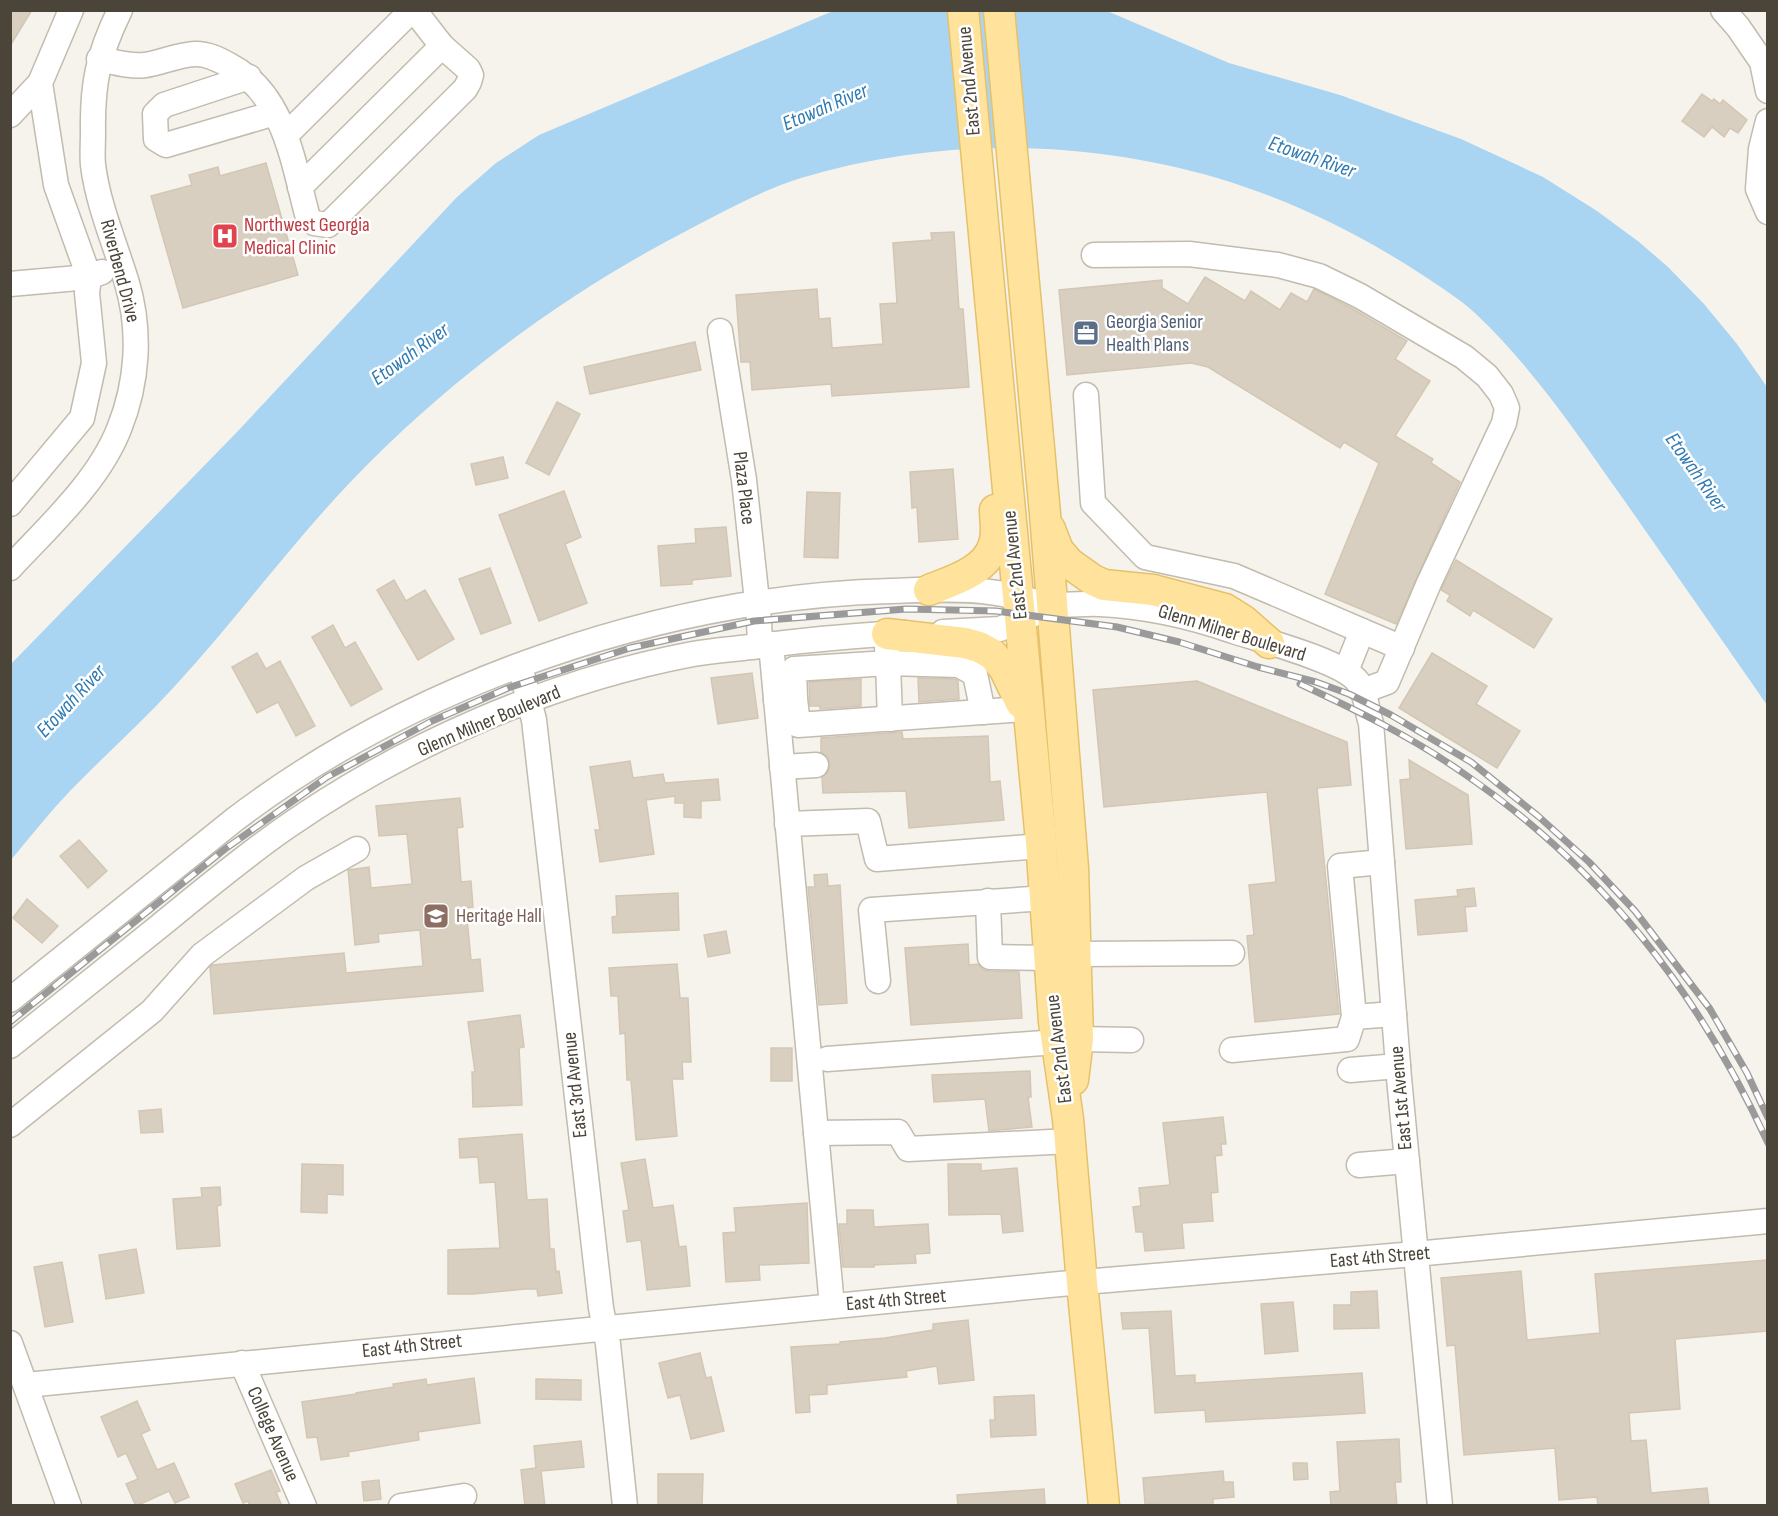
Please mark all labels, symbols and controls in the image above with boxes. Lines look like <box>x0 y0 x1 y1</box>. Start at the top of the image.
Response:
street label: East 2nd Avenue <box>952 26 986 136</box>
water label: Etowah River <box>778 77 873 136</box>
water label: Etowah River <box>1265 130 1360 184</box>
place label: Northwest Georgia Medical Clinic <box>244 213 370 260</box>
street label: Riverbend Drive <box>95 217 145 325</box>
hospital icon: Northwest Georgia Medical Clinic <box>210 221 240 251</box>
place label: Georgia Senior Health Plans <box>1106 310 1203 357</box>
water label: Etowah River <box>366 317 455 391</box>
office icon: Georgia Senior Health Plans <box>1071 318 1101 348</box>
water label: Etowah River <box>1660 428 1733 517</box>
street label: Plaza Place <box>728 450 760 526</box>
street label: East 2nd Avenue <box>997 509 1033 621</box>
street label: Glenn Milner Boulevard <box>1155 599 1309 667</box>
water label: Etowah River <box>31 659 112 743</box>
street label: Glenn Milner Boulevard <box>414 680 564 762</box>
school or university icon: Heritage Hall <box>421 901 451 931</box>
place label: Heritage Hall <box>456 904 542 928</box>
street label: East 2nd Avenue <box>1040 993 1078 1105</box>
street label: East 3rd Avenue <box>558 1031 592 1139</box>
street label: East 1st Avenue <box>1384 1045 1418 1151</box>
street label: East 4th Street <box>1329 1241 1431 1273</box>
street label: East 4th Street <box>845 1284 947 1316</box>
street label: East 4th Street <box>361 1329 463 1363</box>
street label: College Avenue <box>241 1383 305 1485</box>

